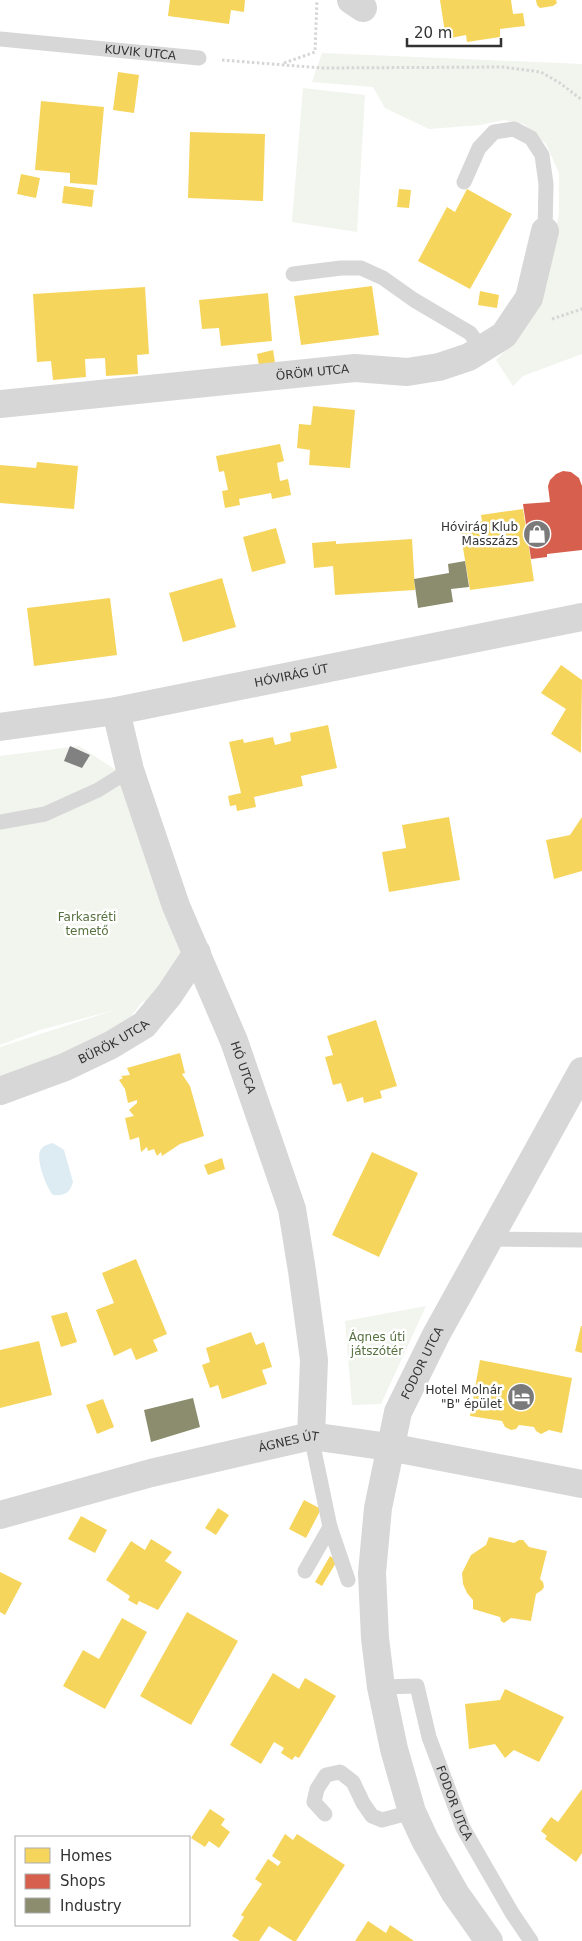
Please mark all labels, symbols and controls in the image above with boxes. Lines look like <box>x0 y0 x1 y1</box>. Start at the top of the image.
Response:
scale bar <box>407 15 501 47</box>
text: 20 m <box>414 24 452 42</box>
street label: KUVIK UTCA <box>104 42 178 63</box>
street label: ÖRÖM UTCA <box>275 362 350 383</box>
shop icon: Hóvirág Klub Masszázs <box>522 519 552 549</box>
place label: Hóvirág Klub Masszázs <box>441 520 518 548</box>
street label: HÓVIRÁG ÚT <box>253 661 330 690</box>
park label: Farkasréti temető <box>58 910 116 938</box>
street label: BÜRÖK UTCA <box>76 1017 153 1067</box>
street label: HÓ UTCA <box>228 1039 259 1096</box>
street label: FODOR UTCA <box>398 1323 447 1402</box>
park label: Ágnes úti játszótér <box>349 1329 405 1358</box>
hotel icon: Hotel Molnár "B" épület <box>506 1382 536 1412</box>
place label: Hotel Molnár "B" épület <box>425 1383 502 1411</box>
street label: ÁGNES ÚT <box>257 1428 320 1455</box>
street label: FODOR UTCA <box>433 1764 476 1844</box>
legend <box>15 1836 190 1926</box>
text: Homes <box>60 1847 112 1865</box>
text: Shops <box>60 1872 106 1890</box>
text: Industry <box>60 1897 122 1915</box>

